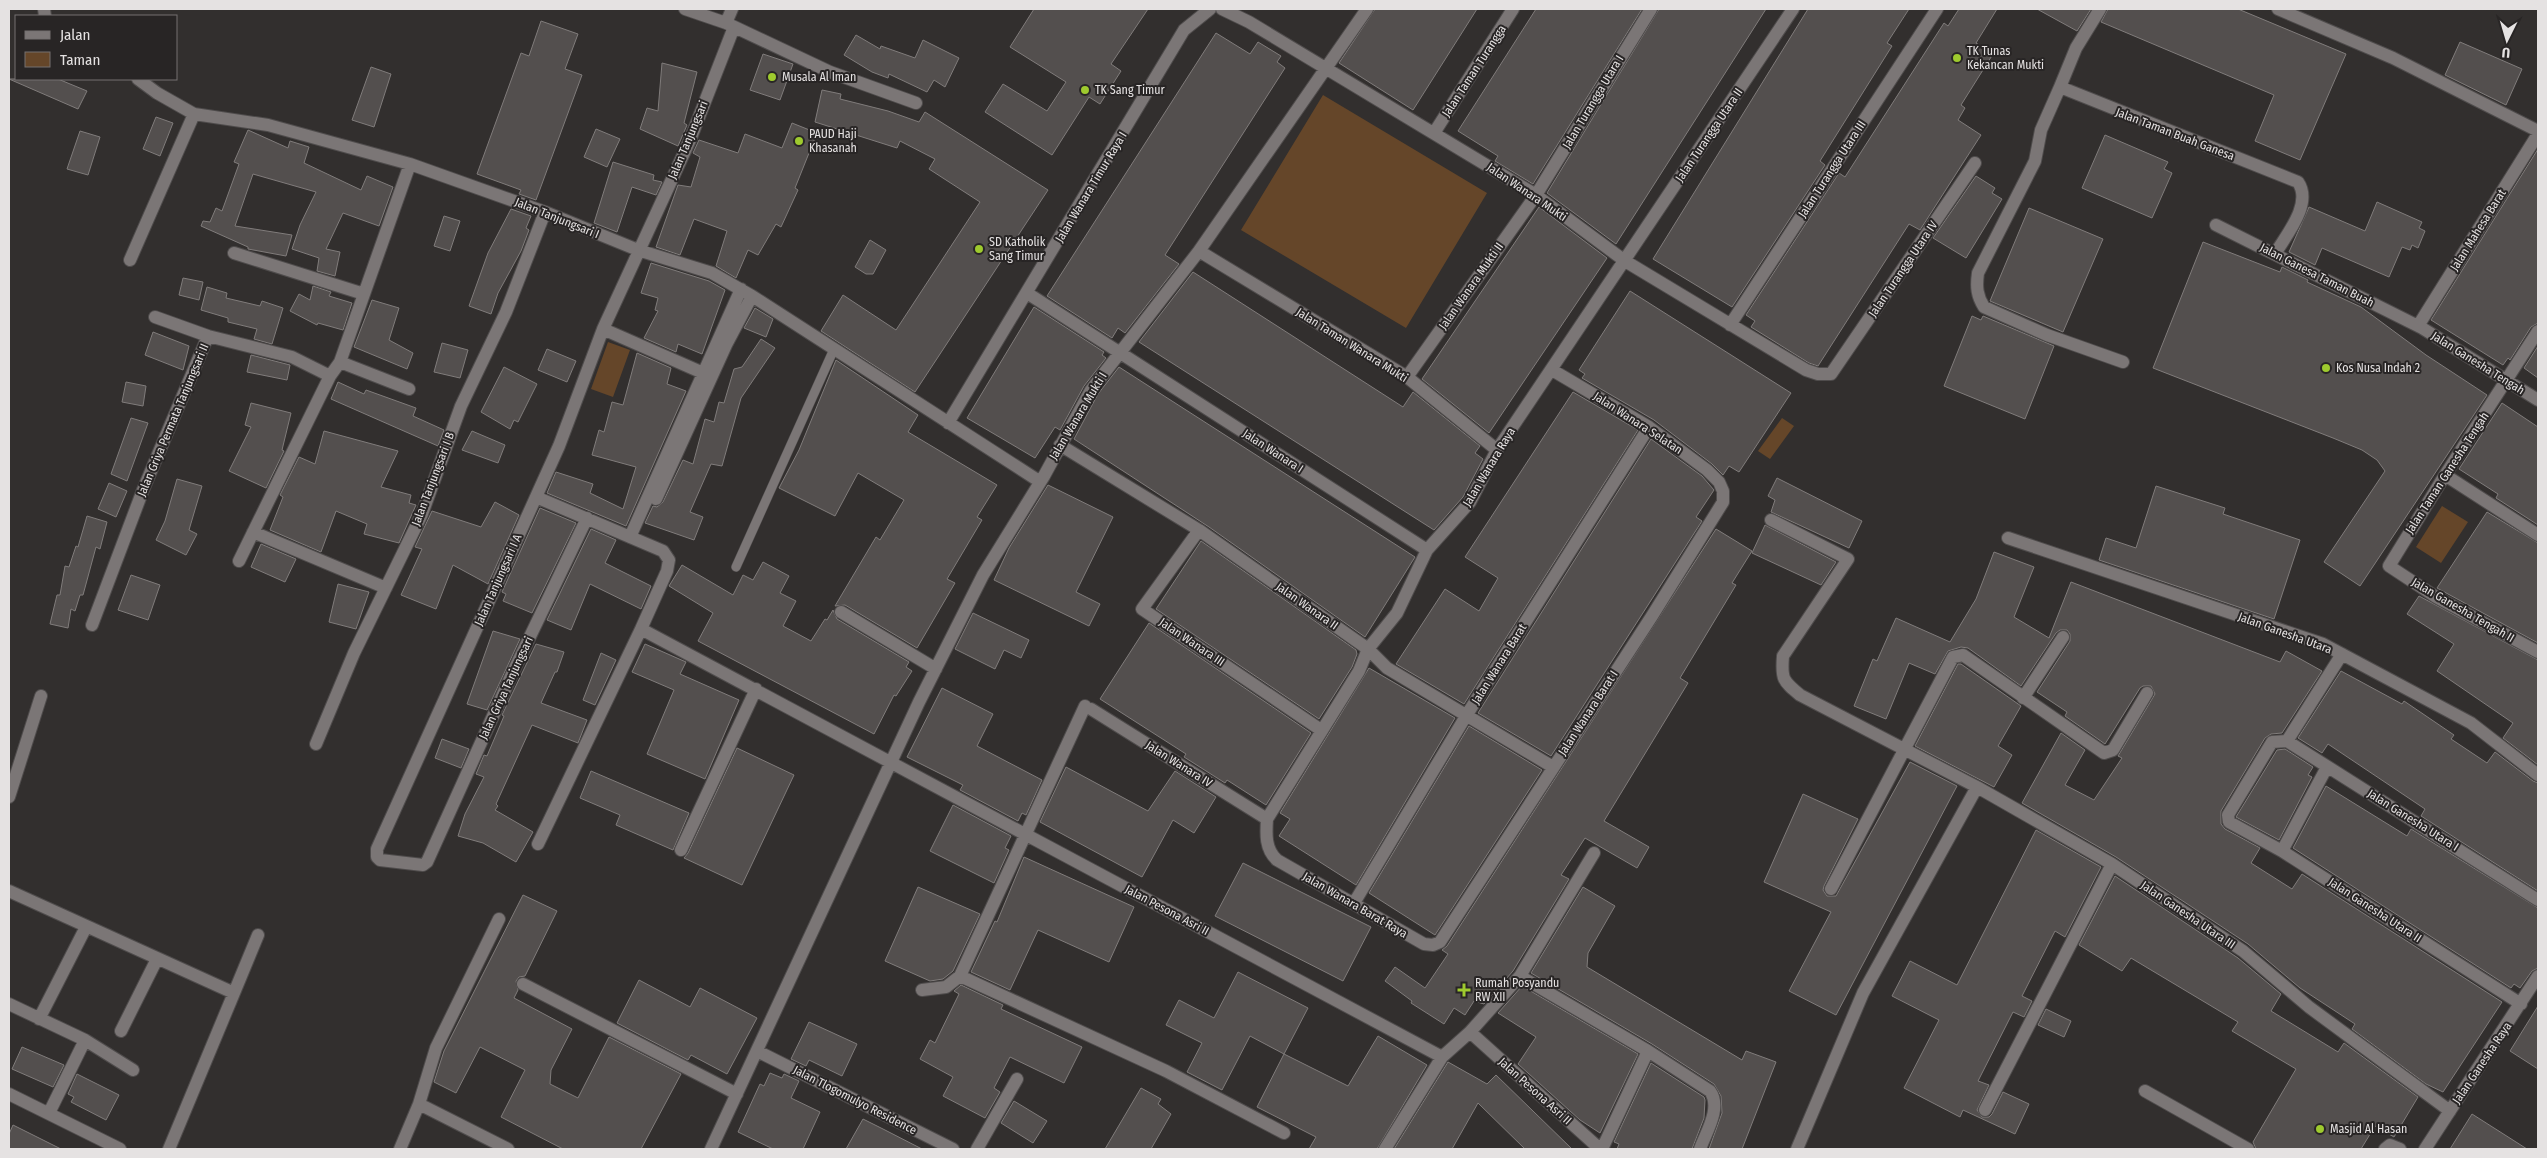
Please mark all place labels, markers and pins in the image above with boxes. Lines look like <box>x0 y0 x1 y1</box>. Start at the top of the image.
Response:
place label: TK Tunas Kekancan Mukti <box>1967 44 2044 72</box>
marker: TK Tunas Kekancan Mukti <box>1951 52 1963 64</box>
place label: Musala Al Iman <box>782 70 856 84</box>
marker: Musala Al Iman <box>766 71 778 83</box>
place label: TK Sang Timur <box>1095 83 1165 97</box>
marker: TK Sang Timur <box>1079 84 1091 96</box>
place label: PAUD Haji Khasanah <box>809 127 857 155</box>
marker: PAUD Haji Khasanah <box>793 135 805 147</box>
place label: SD Katholik Sang Timur <box>989 235 1046 263</box>
marker: SD Katholik Sang Timur <box>973 243 985 255</box>
place label: Kos Nusa Indah 2 <box>2336 361 2420 375</box>
marker: Kos Nusa Indah 2 <box>2320 362 2332 374</box>
place label: Rumah Posyandu RW XII <box>1475 976 1559 1004</box>
marker: Rumah Posyandu RW XII <box>1457 983 1471 997</box>
place label: Masjid Al Hasan <box>2330 1122 2407 1136</box>
marker: Masjid Al Hasan <box>2314 1123 2326 1135</box>

